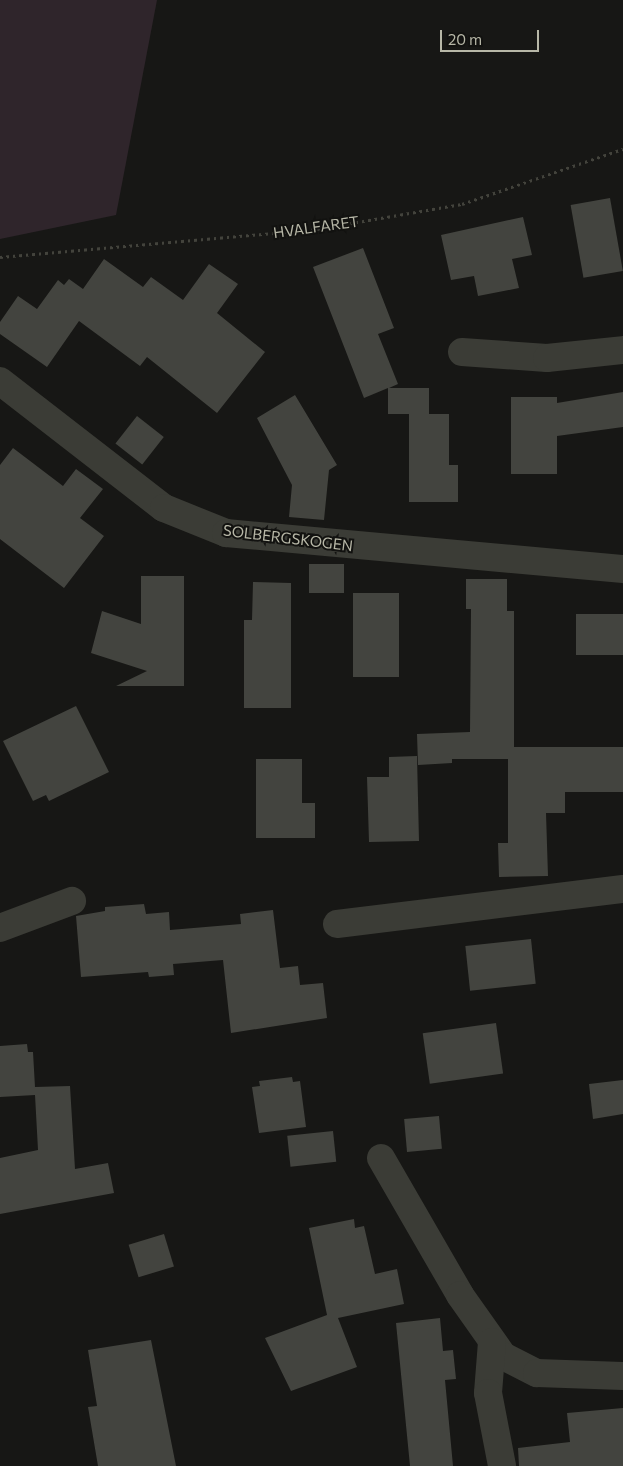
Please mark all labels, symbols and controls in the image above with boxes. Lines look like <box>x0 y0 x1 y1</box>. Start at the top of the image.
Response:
scale bar <box>443 20 542 52</box>
text: 20 m <box>448 30 482 48</box>
street label: HVALFARET <box>272 212 360 242</box>
street label: SOLBERGSKOGEN <box>222 521 354 555</box>

